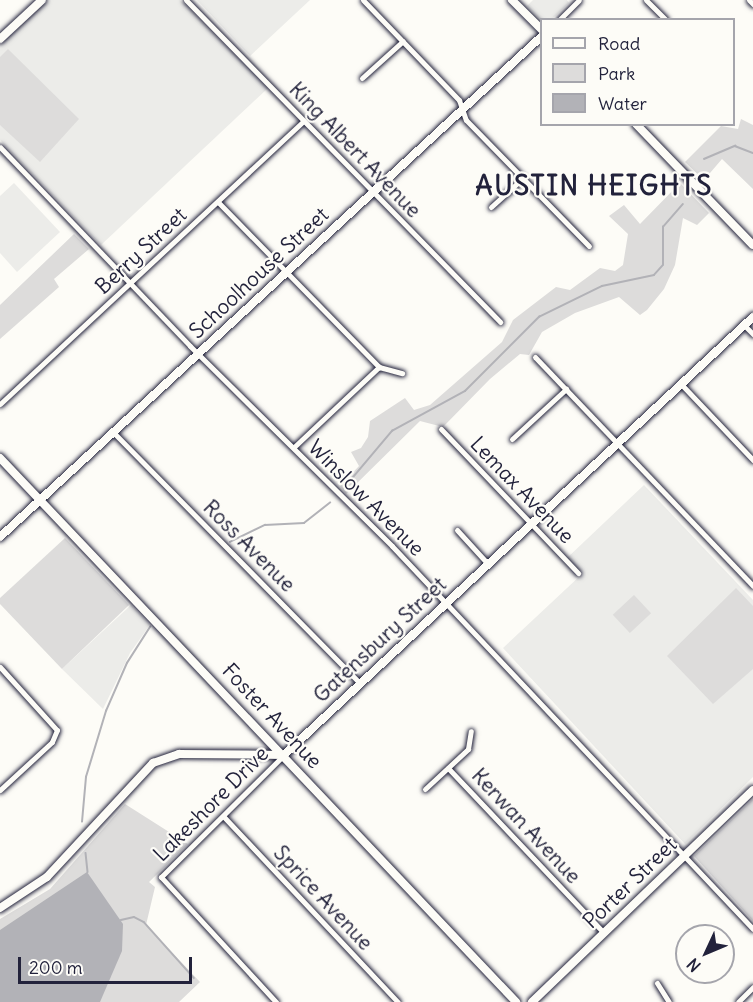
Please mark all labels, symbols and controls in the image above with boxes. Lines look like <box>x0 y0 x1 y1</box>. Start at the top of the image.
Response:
legend <box>540 18 735 126</box>
text: Road <box>598 32 640 55</box>
text: Park <box>598 62 635 85</box>
street label: King Albert Avenue <box>284 77 426 223</box>
text: Water <box>598 92 647 115</box>
district label: AUSTIN HEIGHTS <box>475 170 713 202</box>
street label: Schoolhouse Street <box>184 202 334 344</box>
street label: Berry Street <box>90 203 192 299</box>
street label: Lemax Avenue <box>465 432 579 548</box>
street label: Winslow Avenue <box>303 435 429 561</box>
street label: Ross Avenue <box>198 495 300 597</box>
street label: Gatensbury Street <box>308 572 452 708</box>
street label: Foster Avenue <box>217 658 327 774</box>
street label: Lakeshore Drive <box>148 741 274 867</box>
street label: Kerwan Avenue <box>466 763 586 889</box>
street label: Porter Street <box>578 832 682 934</box>
street label: Sprice Avenue <box>268 840 378 956</box>
north arrow <box>675 924 735 984</box>
scale bar <box>21 945 195 983</box>
text: N <box>682 954 705 976</box>
text: 200 m <box>29 956 83 979</box>

